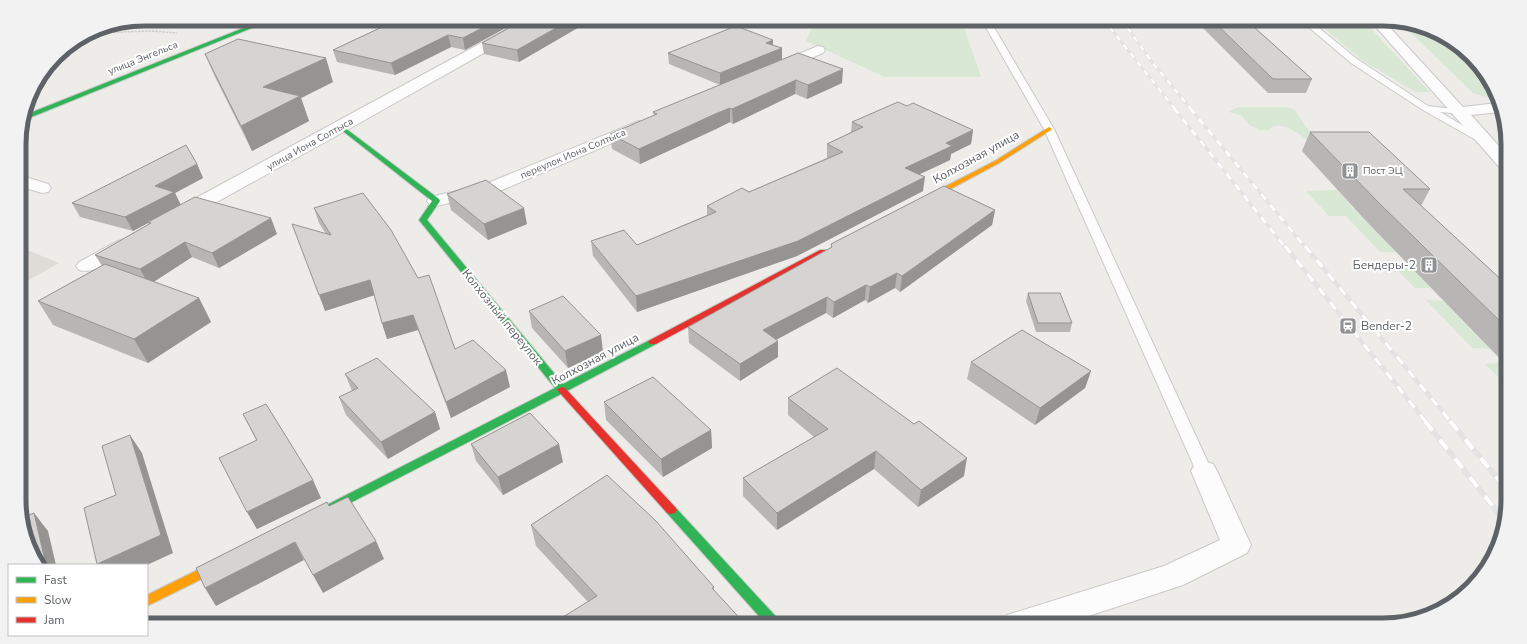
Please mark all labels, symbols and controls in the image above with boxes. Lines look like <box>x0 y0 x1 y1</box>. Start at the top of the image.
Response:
street label: улица Энгельса <box>106 38 180 78</box>
street label: улица Иона Солтыса <box>264 114 356 174</box>
street label: переулок Иона Солтыса <box>518 125 628 183</box>
street label: Колхозная улица <box>930 127 1022 187</box>
building icon: Пост ЭЦ <box>1340 161 1360 181</box>
place label: Пост ЭЦ <box>1363 164 1403 178</box>
building icon: Бендеры-2 <box>1419 255 1439 275</box>
place label: Бендеры-2 <box>1353 257 1416 273</box>
street label: Колхозный переулок <box>458 266 546 369</box>
station icon: Bender-2 <box>1338 316 1358 336</box>
place label: Bender-2 <box>1361 318 1412 334</box>
street label: Колхозная улица <box>549 329 641 389</box>
legend <box>8 564 148 636</box>
text: Fast <box>44 572 67 588</box>
text: Slow <box>44 592 72 608</box>
text: Jam <box>43 612 65 628</box>

